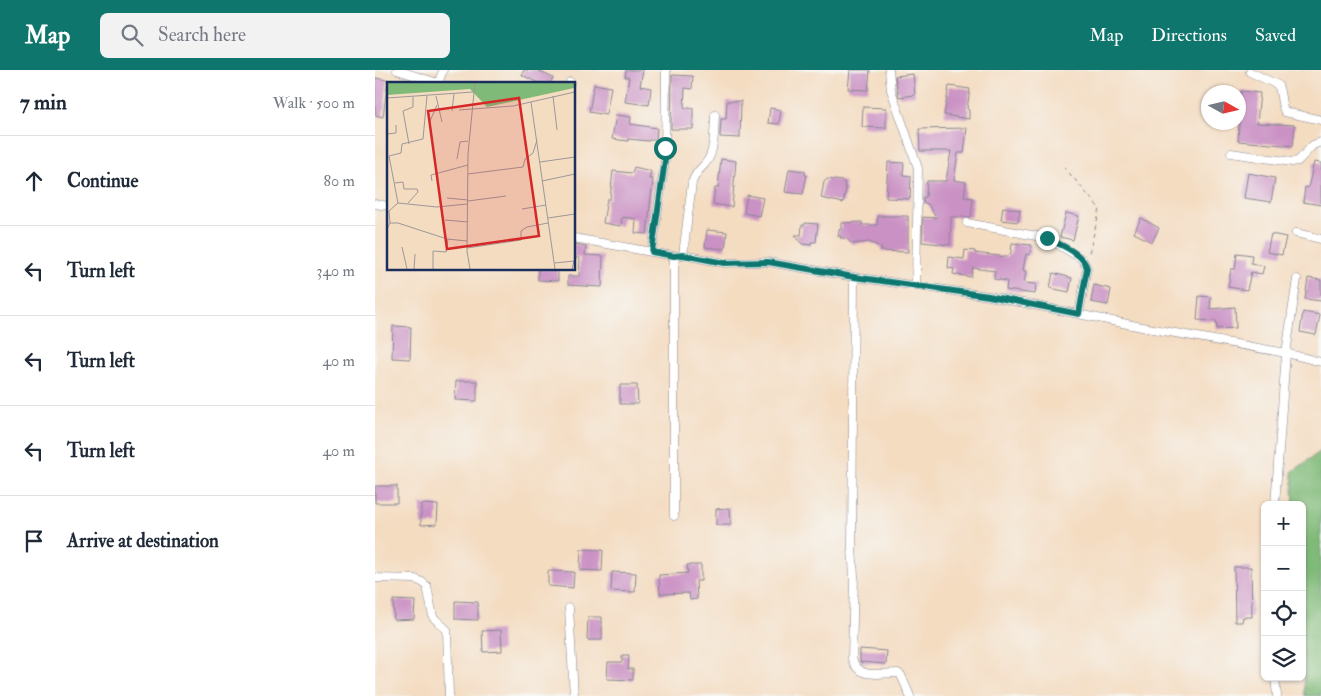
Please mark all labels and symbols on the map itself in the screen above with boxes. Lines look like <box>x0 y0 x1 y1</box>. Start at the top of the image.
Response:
inset map <box>387 82 575 270</box>
north arrow <box>1201 85 1246 130</box>
route start <box>654 137 677 160</box>
route end <box>1036 227 1059 250</box>

